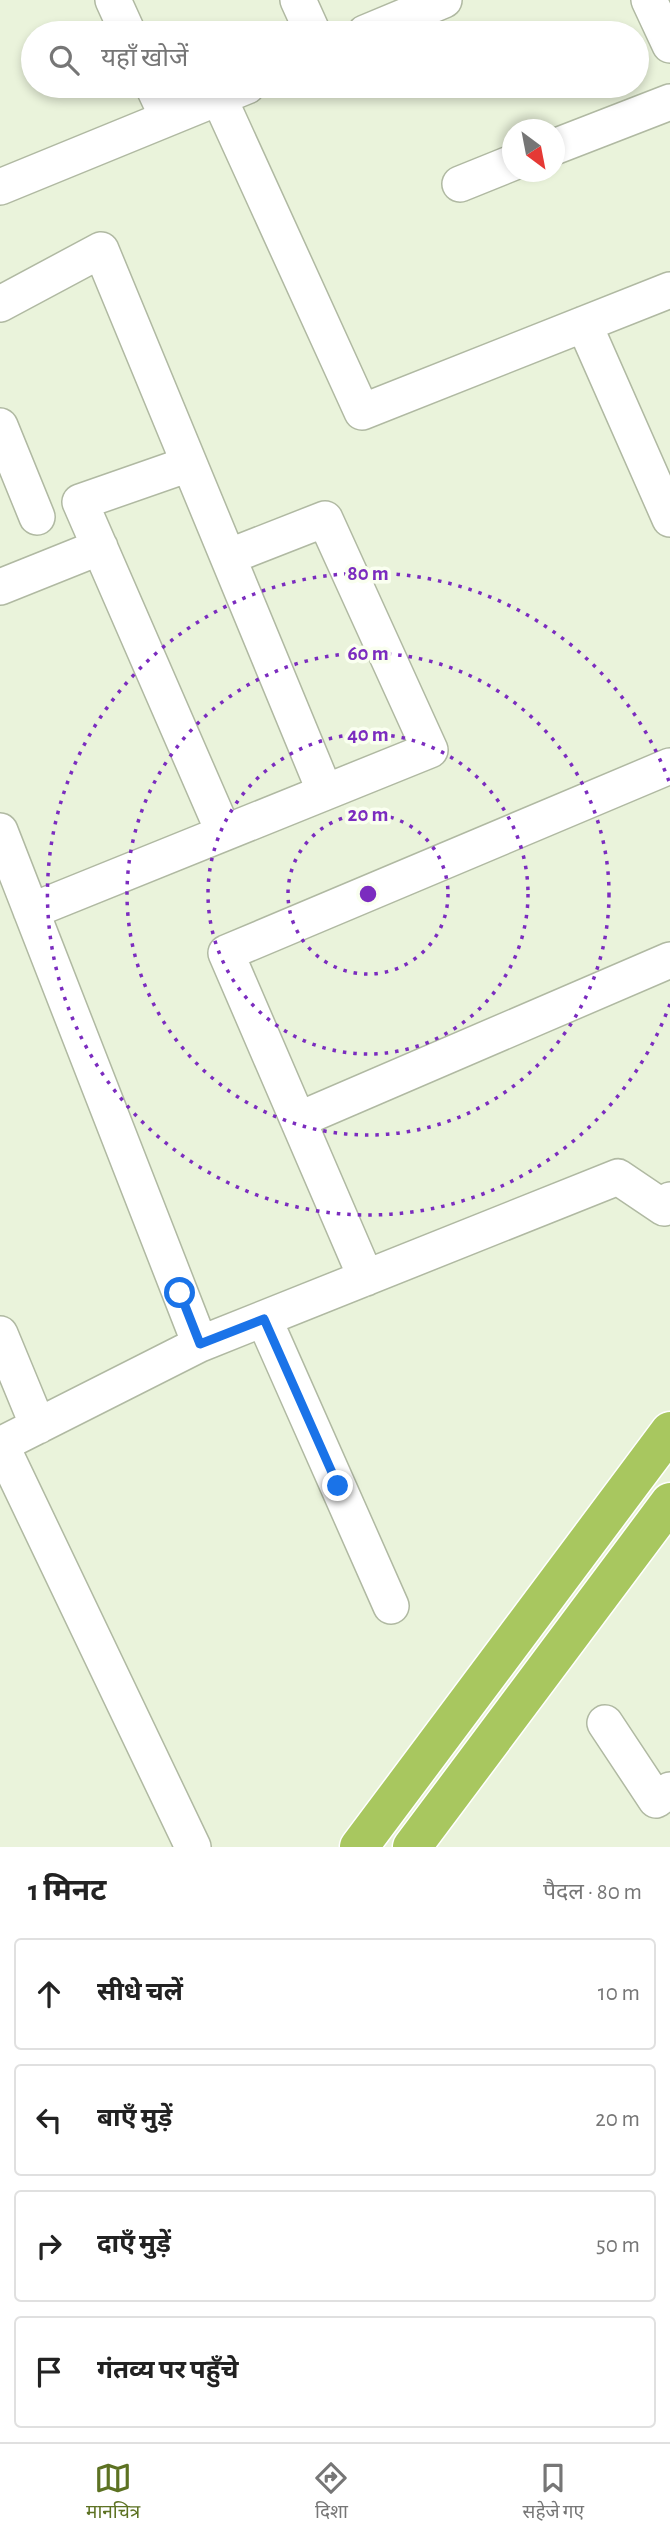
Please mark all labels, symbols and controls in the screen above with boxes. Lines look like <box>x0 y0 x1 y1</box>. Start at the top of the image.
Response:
search box <box>21 21 649 98</box>
icon: search <box>45 41 83 79</box>
text: यहाँ खोजें <box>101 45 188 71</box>
north arrow <box>502 119 565 182</box>
text: 80 m <box>347 563 389 584</box>
text: 60 m <box>347 643 389 664</box>
text: 40 m <box>347 724 389 745</box>
text: 20 m <box>348 804 388 825</box>
centre of rings <box>356 882 380 906</box>
route start <box>164 1277 195 1308</box>
route end <box>322 1470 353 1501</box>
text: 1 मिनट <box>28 1876 106 1906</box>
text: पैदल · 80 m <box>543 1881 642 1904</box>
icon: ahead <box>30 1975 68 2013</box>
text: सीधे चलें <box>97 1979 183 2005</box>
text: 10 m <box>598 1982 640 2005</box>
icon: left <box>30 2101 68 2139</box>
text: बाएँ मुड़ें <box>97 2105 172 2131</box>
text: 20 m <box>595 2108 640 2131</box>
icon: right <box>30 2227 68 2265</box>
text: दाएँ मुड़ें <box>97 2231 171 2257</box>
text: 50 m <box>596 2234 640 2257</box>
icon: arrive <box>30 2353 68 2391</box>
text: गंतव्य पर पहुँचे <box>97 2357 239 2383</box>
tab: मानचित्र <box>86 2459 140 2526</box>
tab: दिशा <box>312 2459 350 2526</box>
tab: सहेजे गए <box>523 2459 584 2526</box>

